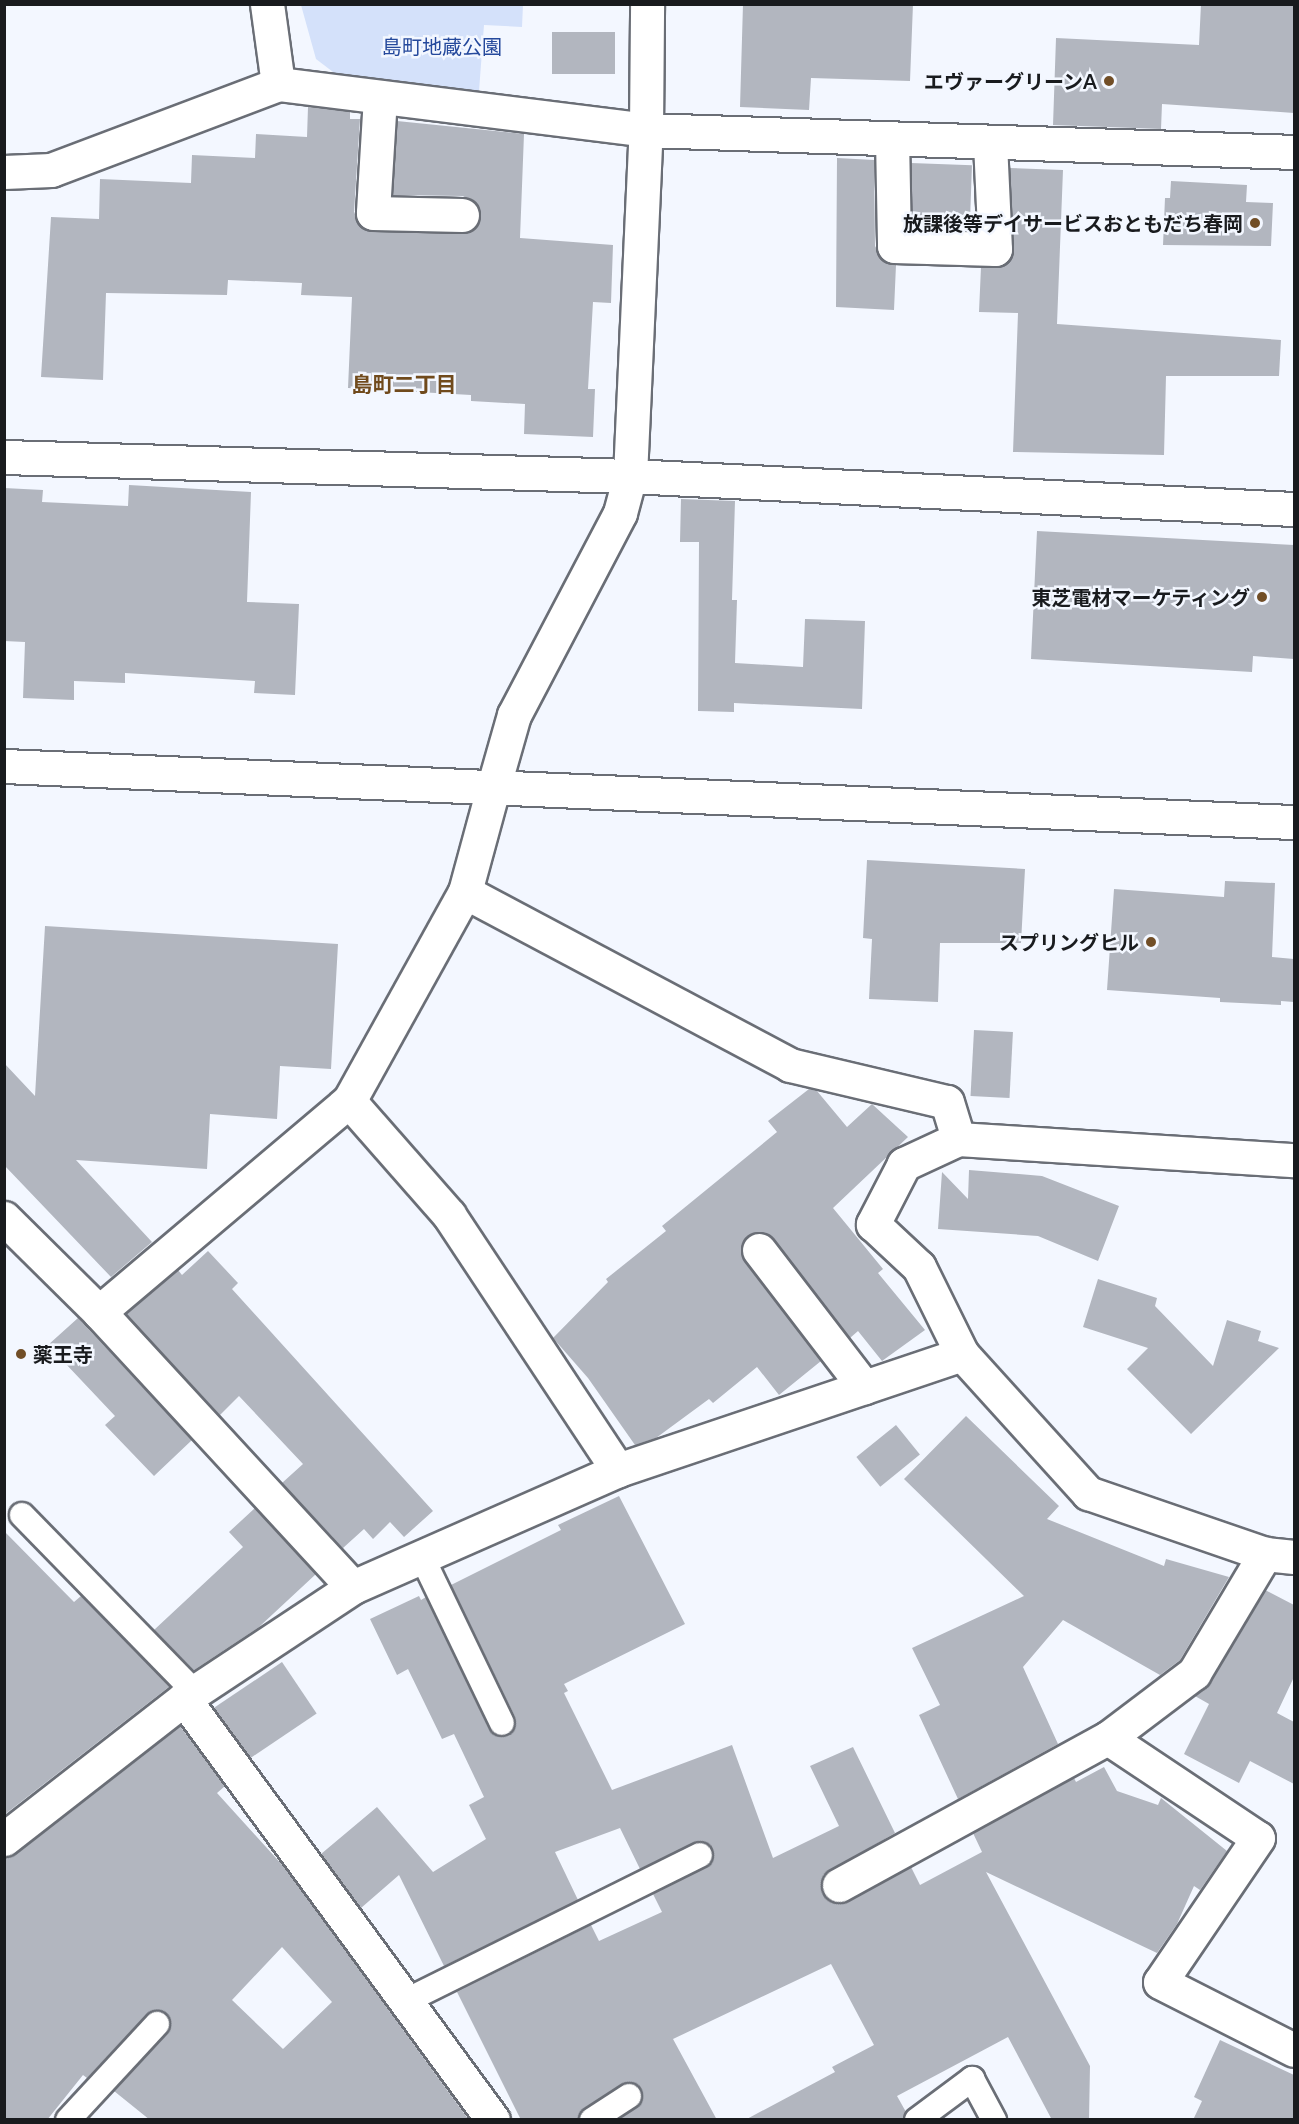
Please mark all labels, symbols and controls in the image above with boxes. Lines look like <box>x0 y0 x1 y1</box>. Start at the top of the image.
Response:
park label: 島町地蔵公園 <box>382 34 502 58</box>
place label: エヴァーグリーンA <box>923 69 1097 93</box>
marker: エヴァーグリーンA <box>1102 74 1116 88</box>
place label: 放課後等デイサービスおともだち春岡 <box>903 211 1243 235</box>
marker: 放課後等デイサービスおともだち春岡 <box>1248 216 1262 230</box>
district label: 島町二丁目 <box>352 371 456 397</box>
place label: 東芝電材マーケティング <box>1030 585 1250 609</box>
marker: 東芝電材マーケティング <box>1255 590 1269 604</box>
place label: スプリングヒル <box>999 930 1139 954</box>
marker: スプリングヒル <box>1144 935 1158 949</box>
place label: 薬王寺 <box>33 1342 93 1366</box>
marker: 薬王寺 <box>14 1347 28 1361</box>

